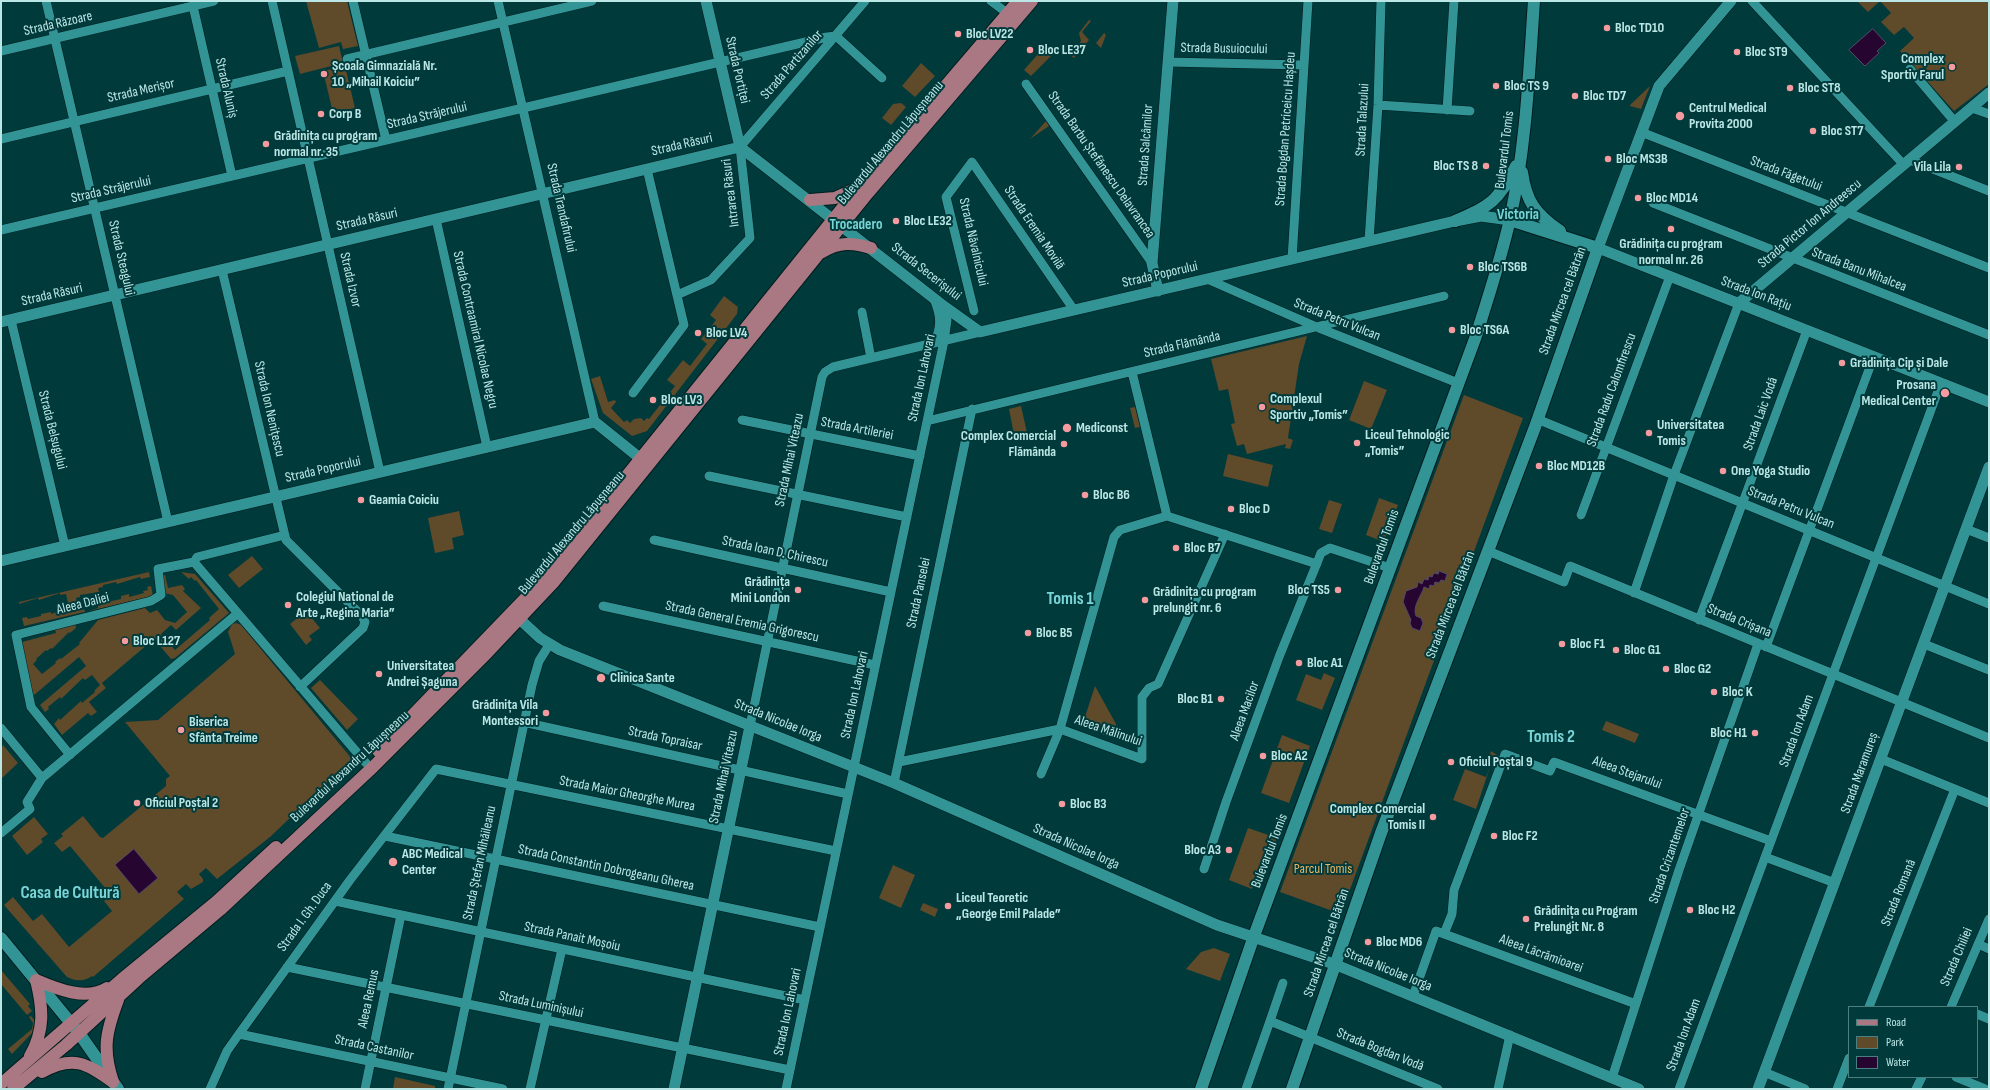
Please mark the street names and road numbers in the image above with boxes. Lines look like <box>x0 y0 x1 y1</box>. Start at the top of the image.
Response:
street label: Strada Răzoare <box>22 8 94 40</box>
street label: Strada Partizanilor <box>757 27 827 103</box>
street label: Strada Portiței <box>721 35 753 105</box>
street label: Strada Busuiocului <box>1180 40 1268 58</box>
street label: Strada Bogdan Petriceicu Hașdeu <box>1272 51 1300 207</box>
street label: Strada Aluniș <box>211 56 241 120</box>
street label: Strada Merișor <box>106 75 176 107</box>
street label: Bulevardul Alexandru Lăpușneanu <box>834 78 948 208</box>
street label: Strada Talazului <box>1353 83 1373 157</box>
street label: Strada Barbu Ștefănescu Delavrancea <box>1044 88 1158 242</box>
street label: Strada Străjerului <box>385 99 469 133</box>
street label: Strada Salcâmilor <box>1135 104 1157 186</box>
street label: Bulevardul Tomis <box>1492 110 1518 190</box>
street label: Strada Răsuri <box>650 130 714 160</box>
street label: Strada Făgetului <box>1748 153 1824 195</box>
street label: Intrarea Răsuri <box>718 158 744 228</box>
street label: Strada Trandafirului <box>543 162 579 254</box>
street label: Strada Străjerului <box>69 173 153 207</box>
street label: Strada Pictor Ion Andreescu <box>1755 176 1865 272</box>
street label: Strada Eremia Movilă <box>1000 183 1068 273</box>
street label: Strada Năvalnicului <box>955 196 991 288</box>
street label: Strada Răsuri <box>335 205 399 235</box>
street label: Strada Steagului <box>104 219 138 297</box>
street label: Strada Secerișului <box>888 239 964 305</box>
street label: Strada Banu Mihalcea <box>1809 244 1909 296</box>
street label: Strada Mircea cel Bătrân <box>1536 245 1590 357</box>
street label: Strada Contraamiral Nicolae Negru <box>449 250 501 410</box>
street label: Strada Izvor <box>336 251 364 309</box>
street label: Strada Poporului <box>1121 258 1199 292</box>
street label: Strada Ion Rațiu <box>1718 273 1794 315</box>
street label: Strada Răsuri <box>20 280 84 310</box>
street label: Strada Petru Vulcan <box>1291 295 1383 345</box>
street label: Strada Flămânda <box>1142 328 1222 362</box>
street label: Strada Radu Calomfirescu <box>1584 331 1640 449</box>
street label: Strada Ion Lahovari <box>905 333 939 423</box>
street label: Strada Ion Nenițescu <box>250 360 288 458</box>
street label: Strada Laic Vodă <box>1740 375 1782 453</box>
street label: Strada Belșugului <box>34 389 70 471</box>
street label: Strada Mihai Viteazu <box>772 412 808 508</box>
street label: Strada Artileriei <box>819 414 895 444</box>
street label: Strada Poporului <box>284 453 362 487</box>
street label: Bulevardul Alexandru Lăpușneanu <box>515 468 629 598</box>
street label: Strada Petru Vulcan <box>1745 483 1837 533</box>
street label: Bulevardul Tomis <box>1361 507 1403 587</box>
street label: Strada Ioan D. Chirescu <box>721 533 829 571</box>
street label: Strada Mircea cel Bătrân <box>1423 549 1479 661</box>
street label: Strada Panselei <box>903 556 935 630</box>
street label: Aleea Daliei <box>55 589 111 619</box>
street label: Strada General Eremia Grigorescu <box>664 598 820 646</box>
street label: Strada Crișana <box>1704 600 1774 642</box>
street label: Strada Ion Lahovari <box>838 650 872 740</box>
street label: Aleea Macilor <box>1227 679 1263 743</box>
street label: Strada Ion Adam <box>1776 693 1818 769</box>
street label: Strada Nicolae Iorga <box>732 696 824 746</box>
street label: Bulevardul Alexandru Lăpușneanu <box>287 708 413 826</box>
street label: Aleea Mălinului <box>1072 712 1144 750</box>
street label: Strada Topraisar <box>626 723 704 755</box>
street label: Strada Mihai Viteazu <box>706 729 742 825</box>
street label: Strada Maramureș <box>1838 730 1882 816</box>
street label: Aleea Stejarului <box>1590 753 1664 793</box>
street label: Strada Maior Gheorghe Murea <box>558 773 696 815</box>
street label: Strada Ștefan Mihăileanu <box>460 804 500 922</box>
street label: Strada Crizantemelor <box>1646 806 1694 906</box>
street label: Bulevardul Tomis <box>1248 811 1292 891</box>
street label: Strada Nicolae Iorga <box>1030 820 1122 874</box>
street label: Strada Constantin Dobrogeanu Gherea <box>517 841 695 895</box>
street label: Strada Romană <box>1878 857 1920 929</box>
street label: Strada I. Gh. Duca <box>274 879 336 955</box>
street label: Strada Mircea cel Bătrân <box>1301 887 1353 999</box>
street label: Strada Panait Moșoiu <box>522 919 622 955</box>
street label: Strada Chiliei <box>1937 925 1977 989</box>
street label: Aleea Lăcrămioarei <box>1497 931 1585 977</box>
street label: Strada Nicolae Iorga <box>1342 945 1434 995</box>
street label: Strada Ion Lahovari <box>771 967 805 1057</box>
street label: Aleea Remus <box>355 968 383 1030</box>
street label: Strada Luminișului <box>497 988 585 1022</box>
street label: Strada Ion Adam <box>1663 997 1705 1073</box>
street label: Strada Bogdan Vodă <box>1334 1025 1426 1075</box>
street label: Strada Castanilor <box>333 1031 415 1065</box>

